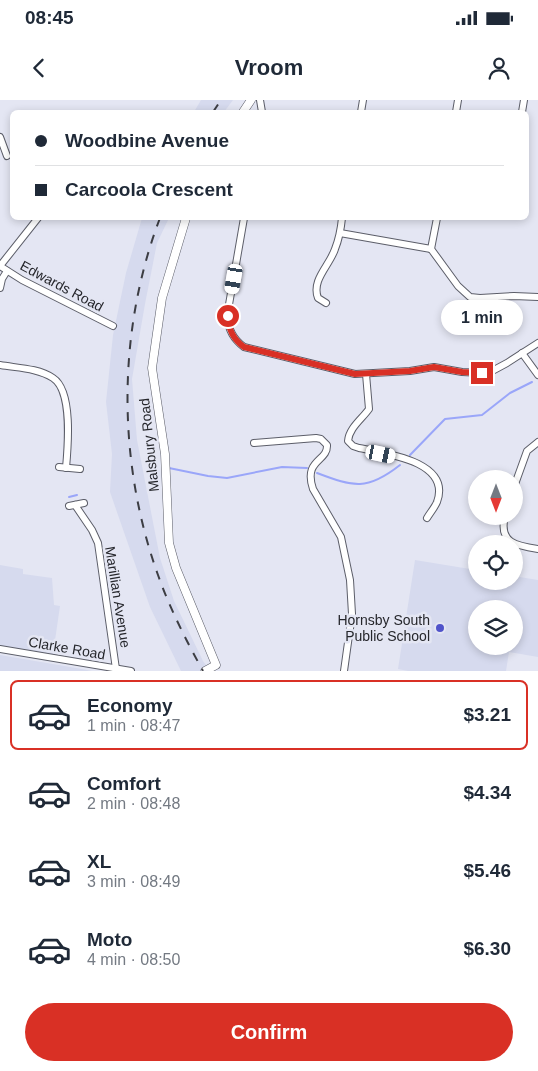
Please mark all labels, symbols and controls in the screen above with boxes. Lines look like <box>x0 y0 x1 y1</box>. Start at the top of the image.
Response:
text: 08:45 <box>25 7 74 28</box>
icon: back <box>25 54 53 82</box>
icon: person <box>485 54 513 82</box>
text: Vroom <box>235 55 303 80</box>
text: Woodbine Avenue <box>65 130 229 151</box>
text: Carcoola Crescent <box>65 179 233 200</box>
street label: Edwards Road <box>18 257 106 315</box>
car <box>224 263 243 295</box>
callout: 1 min <box>441 300 523 336</box>
route start <box>217 305 239 327</box>
text: 1 min <box>461 309 503 326</box>
route end <box>471 362 493 384</box>
street label: Malsbury Road <box>136 397 162 493</box>
car <box>364 444 397 464</box>
north arrow <box>468 470 522 525</box>
map controls <box>468 470 523 655</box>
button: locate <box>468 535 523 590</box>
street label: Marillian Avenue <box>102 545 134 649</box>
button: layers <box>468 600 523 655</box>
place label: Hornsby South Public School <box>337 612 430 644</box>
marker: Hornsby South Public School <box>434 622 446 634</box>
street label: Clarke Road <box>27 633 107 663</box>
icon: car <box>27 693 72 738</box>
text: Economy <box>87 695 173 716</box>
text: $3.21 <box>463 704 511 725</box>
text: 1 min · 08:47 <box>87 717 180 734</box>
icon: car <box>27 771 72 816</box>
text: Comfort <box>87 773 161 794</box>
text: $4.34 <box>463 782 511 803</box>
text: 2 min · 08:48 <box>87 795 180 812</box>
icon: car <box>27 849 72 894</box>
text: XL <box>87 851 111 872</box>
text: $5.46 <box>463 860 511 881</box>
text: 3 min · 08:49 <box>87 873 180 890</box>
icon: car <box>27 927 72 972</box>
text: Moto <box>87 929 132 950</box>
text: $6.30 <box>463 938 511 959</box>
text: 4 min · 08:50 <box>87 951 180 968</box>
button: Confirm <box>25 1003 513 1061</box>

